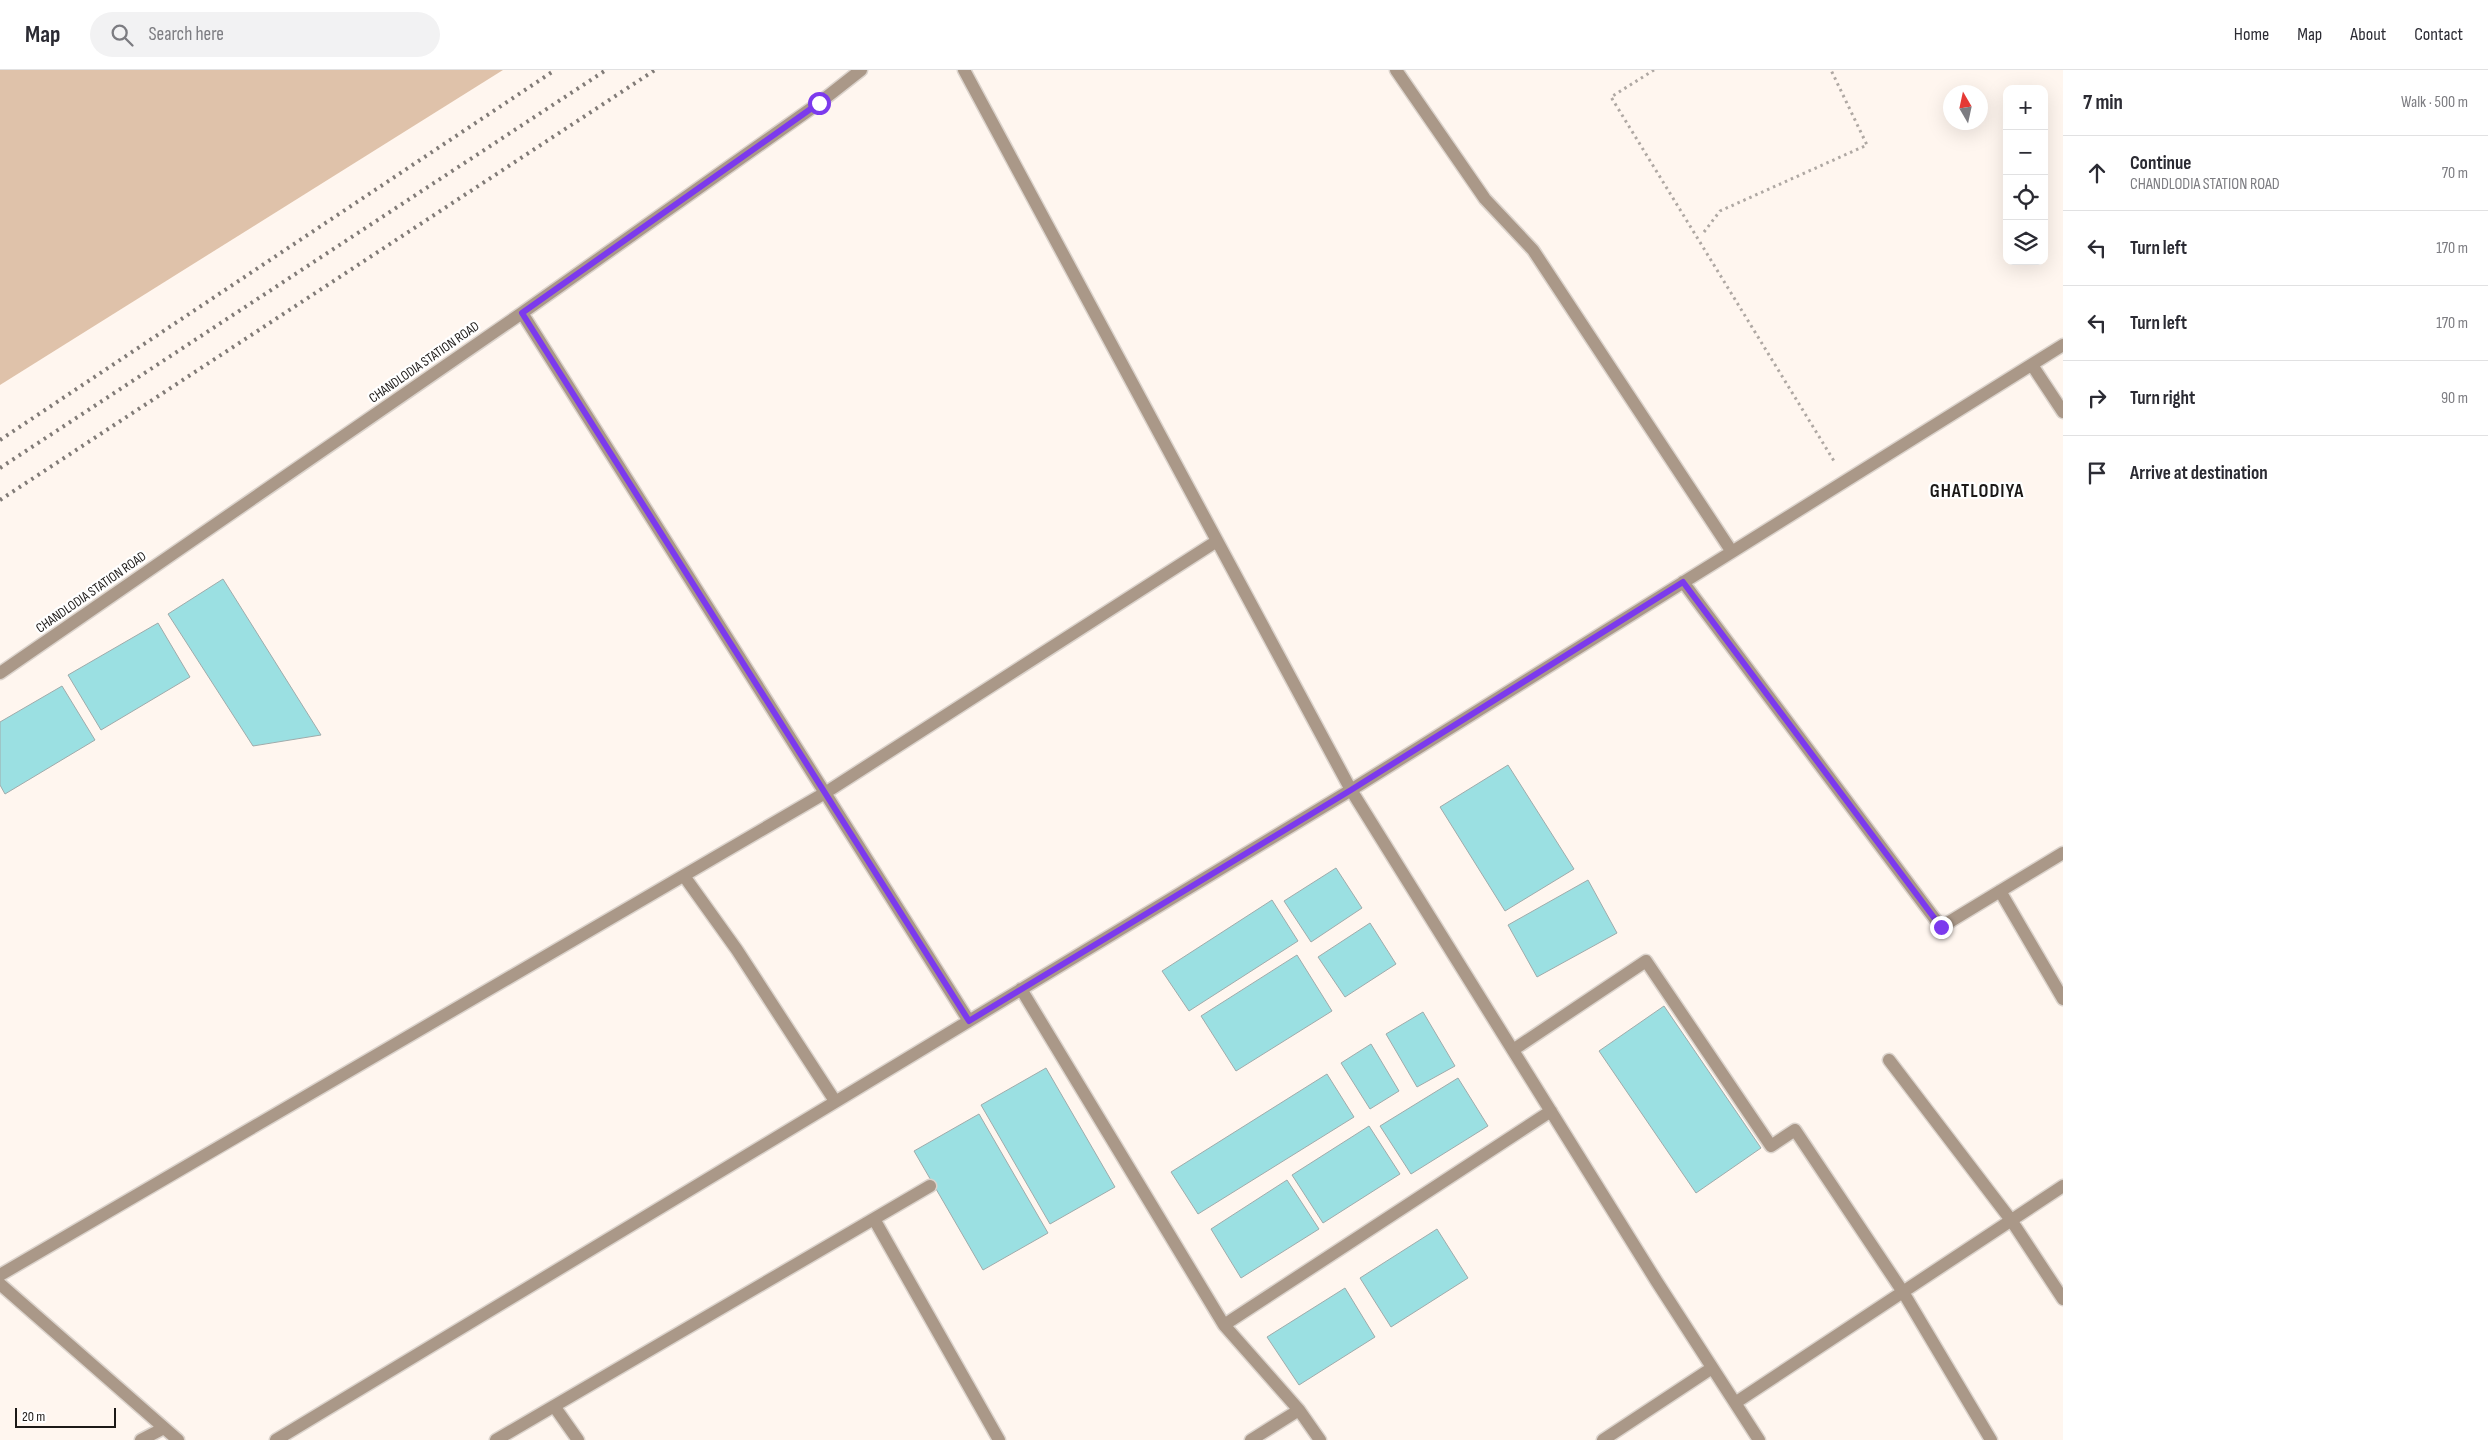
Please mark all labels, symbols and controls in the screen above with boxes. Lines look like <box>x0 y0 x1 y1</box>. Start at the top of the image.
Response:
search box <box>90 12 440 57</box>
text: Map <box>25 20 60 49</box>
icon: search <box>108 21 136 49</box>
text: Search here <box>148 23 224 46</box>
text: Home <box>2234 24 2269 45</box>
text: Map <box>2297 24 2322 45</box>
text: About <box>2350 24 2386 45</box>
text: Contact <box>2414 24 2463 45</box>
north arrow <box>1943 85 1988 130</box>
map controls <box>2003 85 2048 265</box>
button: + <box>2003 85 2048 130</box>
text: 7 min <box>2083 90 2123 115</box>
route start <box>808 92 831 115</box>
text: Walk · 500 m <box>2401 93 2468 112</box>
button: − <box>2003 130 2048 175</box>
text: Continue <box>2130 152 2191 175</box>
icon: ahead <box>2083 159 2111 187</box>
text: 70 m <box>2442 164 2468 183</box>
button: locate <box>2003 175 2048 220</box>
text: CHANDLODIA STATION ROAD <box>2130 175 2280 194</box>
button: layers <box>2003 220 2048 265</box>
icon: left <box>2083 234 2111 262</box>
text: Turn left <box>2130 237 2187 260</box>
text: 170 m <box>2436 239 2468 258</box>
icon: left <box>2083 309 2111 337</box>
text: Turn left <box>2130 312 2187 335</box>
text: 170 m <box>2436 314 2468 333</box>
street label: CHANDLODIA STATION ROAD <box>365 317 483 407</box>
icon: right <box>2083 384 2111 412</box>
text: Turn right <box>2130 387 2195 410</box>
text: 90 m <box>2441 389 2468 408</box>
icon: arrive <box>2083 459 2111 487</box>
text: Arrive at destination <box>2130 462 2268 485</box>
district label: GHATLODIYA <box>1930 480 2024 503</box>
street label: CHANDLODIA STATION ROAD <box>32 547 150 637</box>
route end <box>1930 916 1953 939</box>
scale bar <box>15 1405 116 1428</box>
text: 20 m <box>22 1408 45 1425</box>

